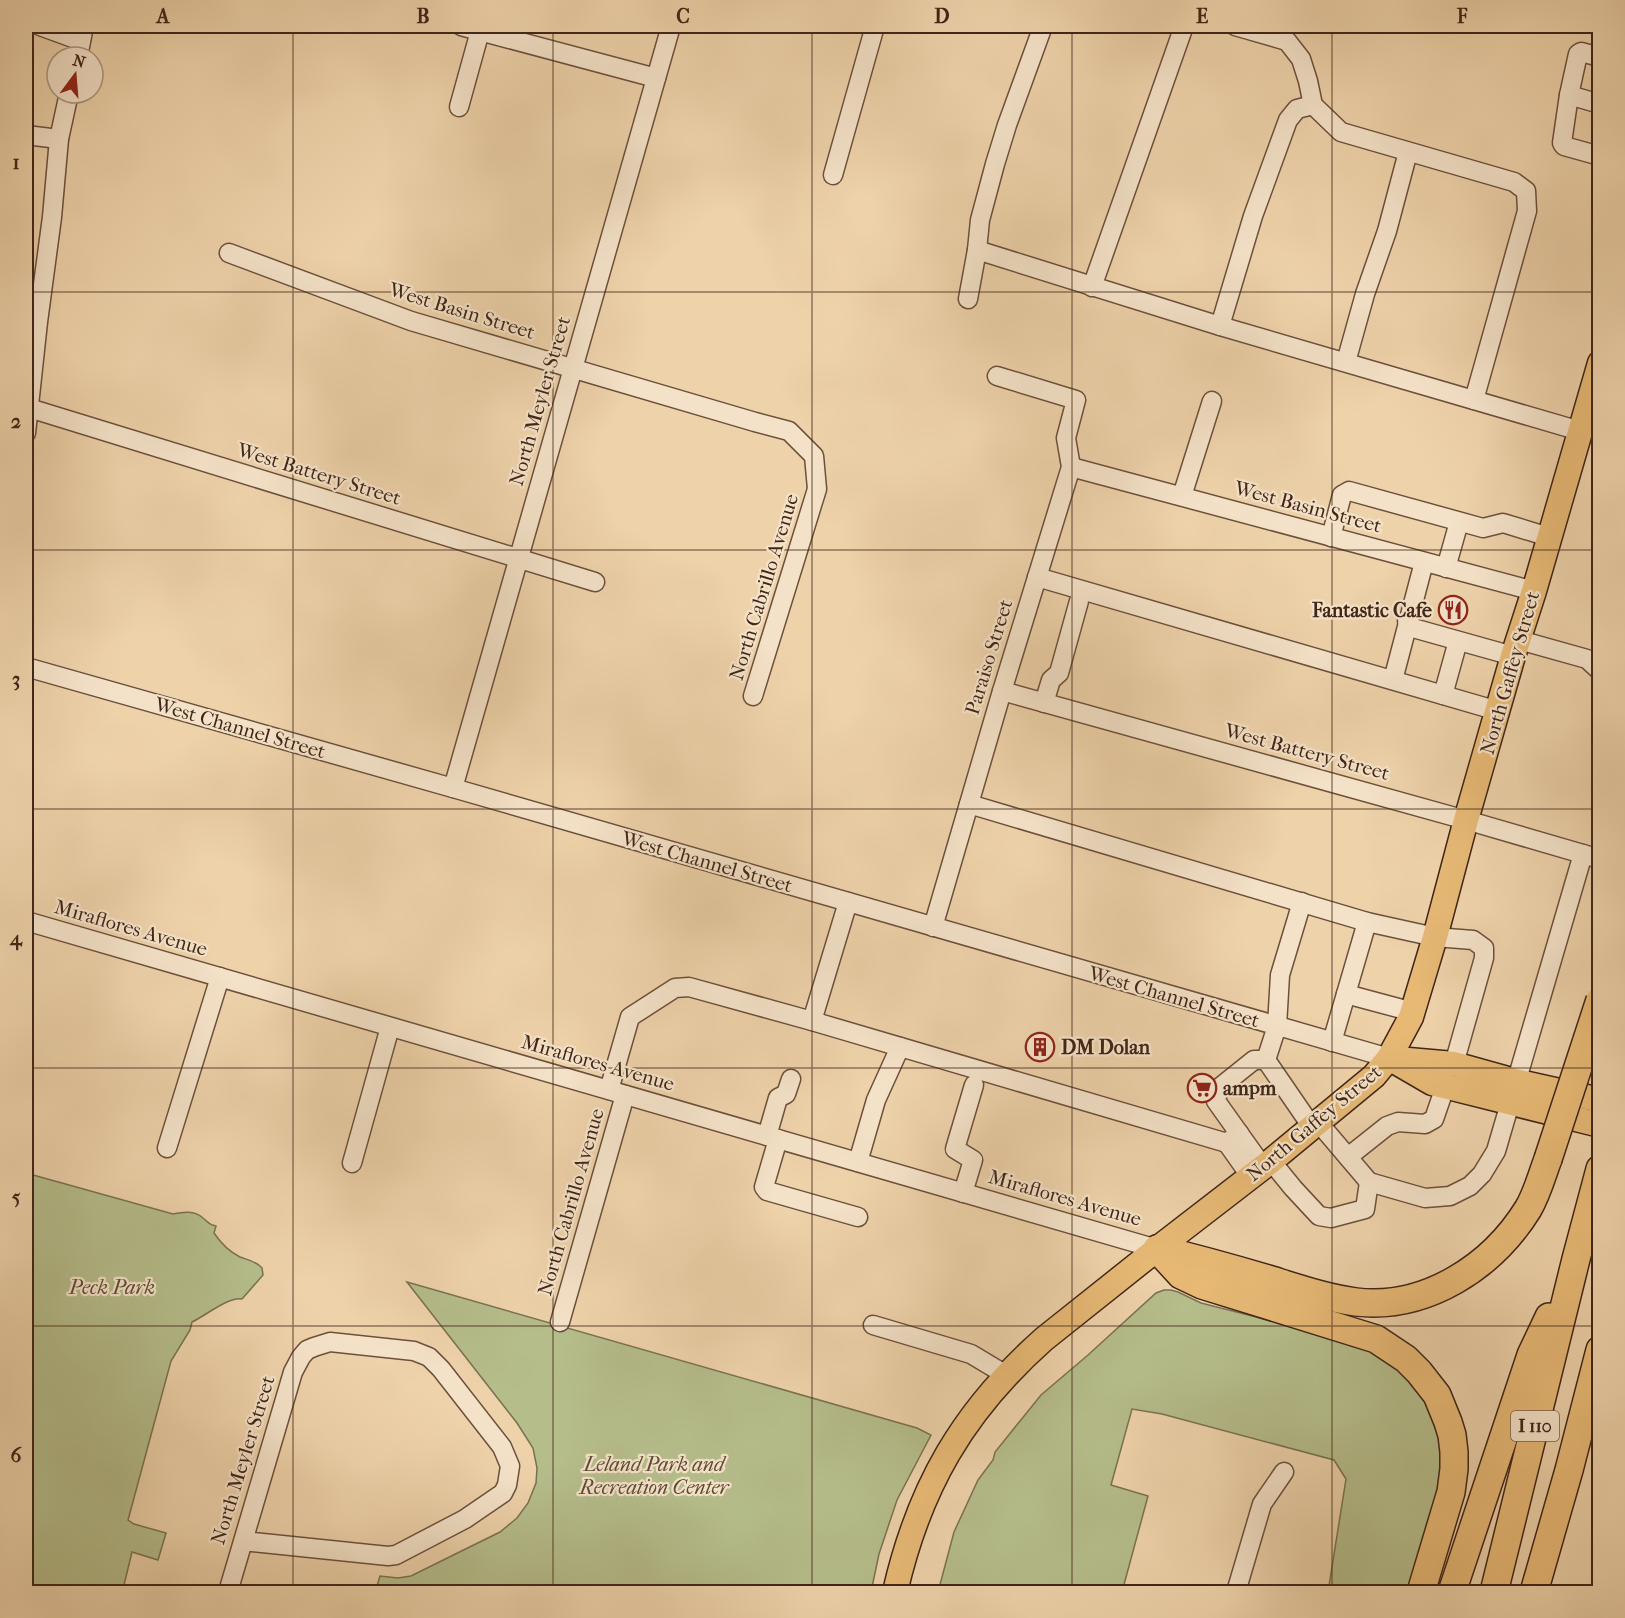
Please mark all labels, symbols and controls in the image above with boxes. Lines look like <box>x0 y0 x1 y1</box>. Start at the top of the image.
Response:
text: A <box>155 5 171 28</box>
text: B <box>416 5 430 28</box>
text: C <box>676 5 690 28</box>
text: D <box>934 5 950 28</box>
text: E <box>1196 5 1208 28</box>
text: F <box>1456 5 1468 28</box>
north arrow <box>45 45 105 105</box>
text: N <box>71 50 88 72</box>
text: 1 <box>12 151 20 174</box>
street label: West Basin Street <box>385 278 538 344</box>
street label: North Meyler Street <box>505 314 575 488</box>
text: 2 <box>11 410 21 433</box>
street label: West Battery Street <box>234 438 403 510</box>
street label: West Basin Street <box>1231 476 1384 538</box>
street label: North Cabrillo Avenue <box>725 491 803 683</box>
street label: North Gaffey Street <box>1476 589 1544 757</box>
restaurant icon: Fantastic Cafe <box>1437 594 1469 626</box>
street label: Paraiso Street <box>961 597 1017 717</box>
place label: Fantastic Cafe <box>1311 599 1432 622</box>
text: 3 <box>12 668 20 691</box>
street label: West Channel Street <box>151 692 328 763</box>
street label: West Battery Street <box>1221 719 1392 785</box>
street label: West Channel Street <box>618 826 795 897</box>
street label: Miraflores Avenue <box>52 895 210 961</box>
text: 4 <box>9 927 23 951</box>
street label: West Channel Street <box>1085 961 1262 1032</box>
street label: Miraflores Avenue <box>519 1030 677 1096</box>
building icon: DM Dolan <box>1024 1031 1056 1063</box>
place label: DM Dolan <box>1061 1036 1151 1059</box>
street label: North Gaffey Street <box>1242 1060 1386 1186</box>
supermarket icon: ampm <box>1186 1072 1218 1104</box>
place label: ampm <box>1223 1077 1277 1100</box>
street label: North Cabrillo Avenue <box>533 1106 609 1298</box>
street label: Miraflores Avenue <box>986 1165 1144 1231</box>
text: 5 <box>12 1186 21 1209</box>
park label: Peck Park <box>68 1276 155 1299</box>
street label: North Meyler Street <box>206 1373 280 1547</box>
road number: I 110 <box>1511 1411 1559 1441</box>
text: 6 <box>11 1444 23 1467</box>
park label: Leland Park and Recreation Center <box>577 1453 731 1499</box>

